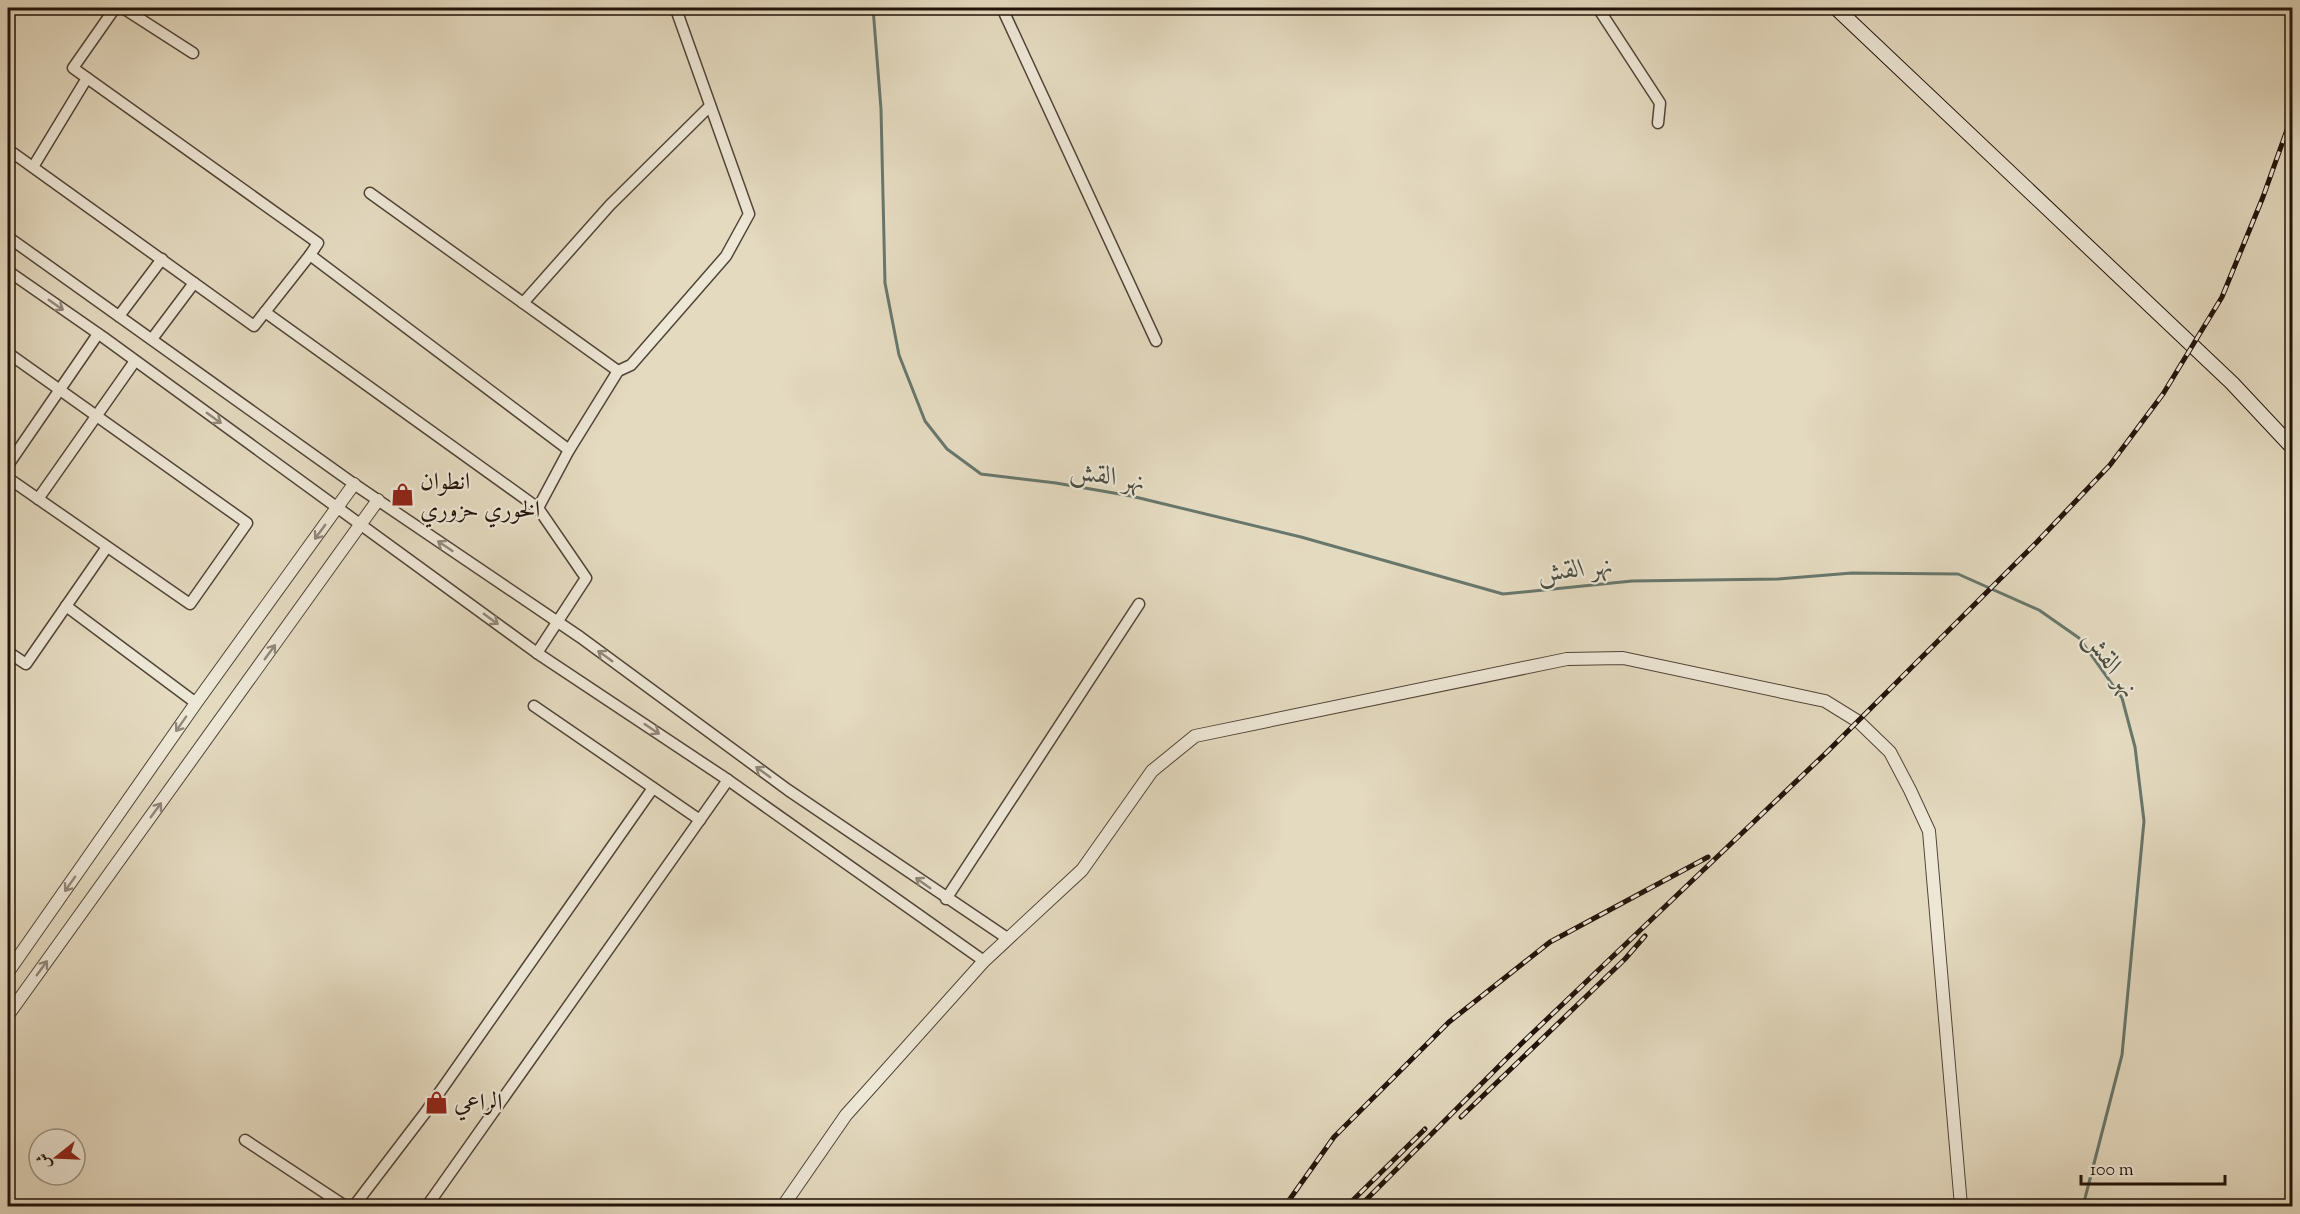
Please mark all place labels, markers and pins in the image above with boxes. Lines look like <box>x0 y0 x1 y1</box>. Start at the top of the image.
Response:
place label: انطوان الخوري حزوري <box>420 466 540 528</box>
shop icon: انطوان الخوري حزوري <box>389 482 415 508</box>
place label: الراعي <box>454 1087 502 1121</box>
shop icon: الراعي <box>423 1089 449 1115</box>

